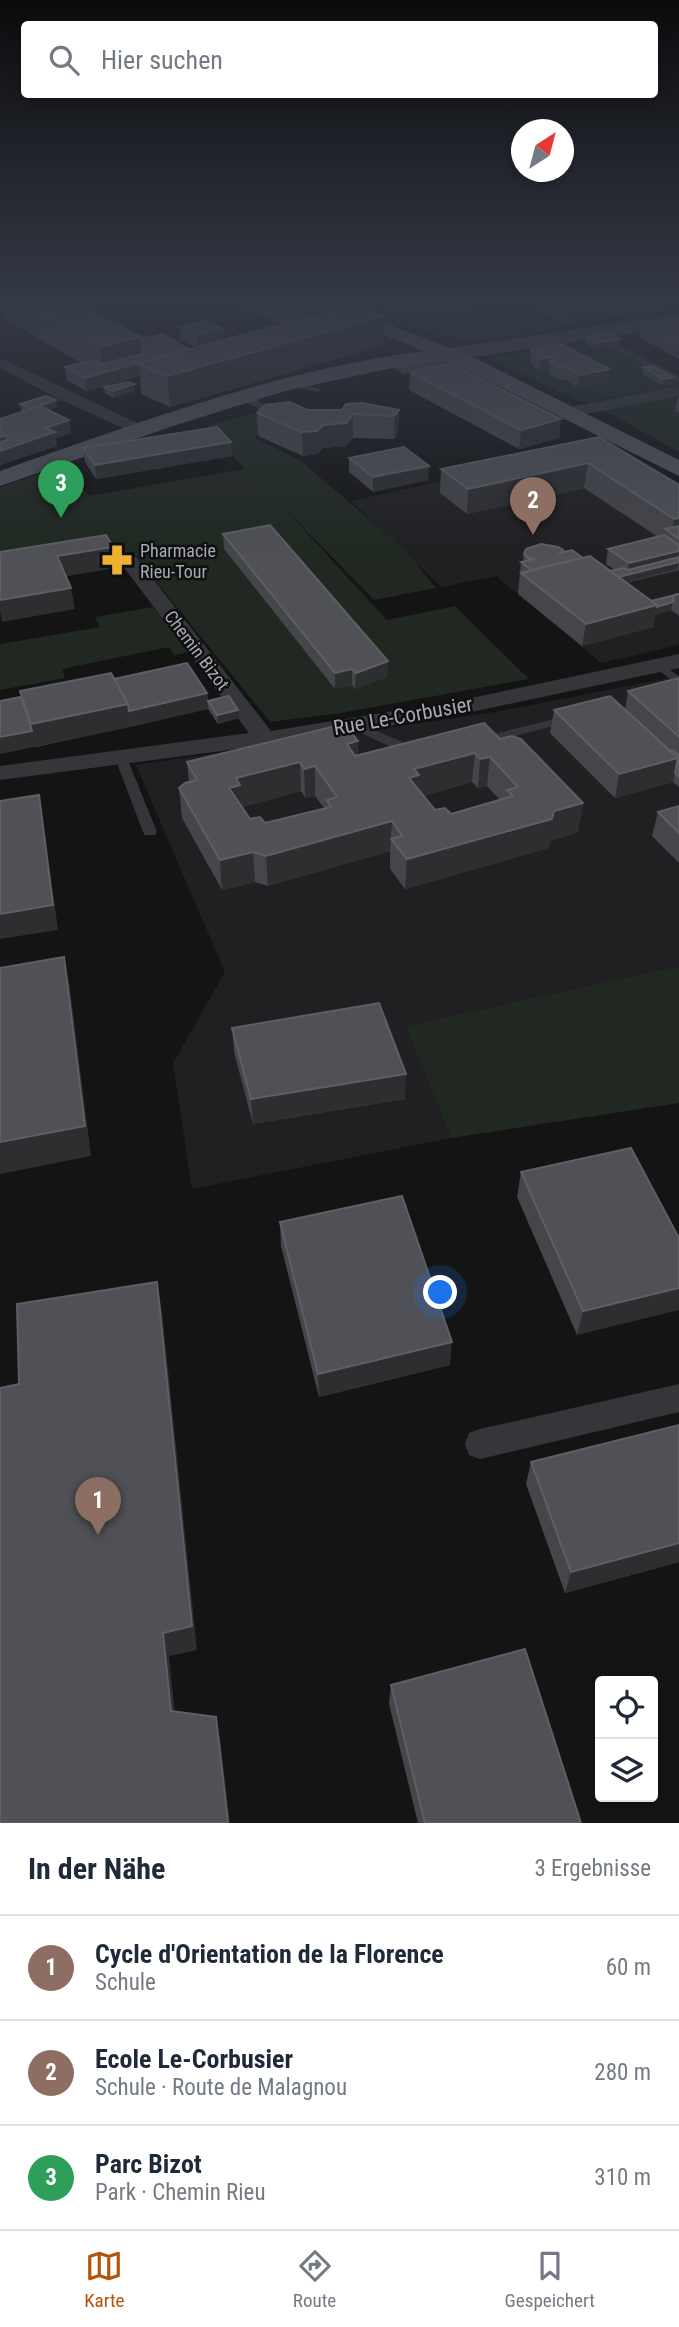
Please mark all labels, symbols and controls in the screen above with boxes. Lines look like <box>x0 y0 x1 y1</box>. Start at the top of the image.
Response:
search box <box>21 21 658 98</box>
icon: search <box>45 41 83 79</box>
text: Hier suchen <box>101 45 223 75</box>
north arrow <box>511 119 574 182</box>
pin: 3 <box>38 460 84 518</box>
pin: 2 <box>510 477 556 535</box>
place label: Pharmacie Rieu-Tour <box>140 540 216 582</box>
pharmacy icon: Pharmacie Rieu-Tour <box>100 543 134 577</box>
street label: Chemin Bizot <box>160 606 234 694</box>
street label: Rue Le-Corbusier <box>331 692 475 740</box>
your location <box>423 1275 457 1309</box>
pin: 1 <box>75 1477 121 1535</box>
map controls <box>595 1676 658 1802</box>
button: locate <box>595 1676 658 1739</box>
button: layers <box>595 1739 658 1802</box>
text: In der Nähe <box>28 1851 165 1886</box>
text: 3 Ergebnisse <box>534 1855 651 1882</box>
text: Cycle d'Orientation de la Florence <box>95 1939 444 1969</box>
text: 1 <box>45 1954 57 1981</box>
text: 60 m <box>606 1954 651 1981</box>
text: Schule <box>95 1969 156 1996</box>
text: Ecole Le-Corbusier <box>95 2044 293 2074</box>
text: 2 <box>45 2059 57 2086</box>
text: 280 m <box>594 2059 651 2086</box>
text: Schule · Route de Malagnou <box>95 2074 347 2101</box>
text: Parc Bizot <box>95 2149 202 2179</box>
text: 3 <box>45 2164 57 2191</box>
text: 310 m <box>594 2164 651 2191</box>
text: Park · Chemin Rieu <box>95 2179 266 2206</box>
tab: Karte <box>84 2247 124 2312</box>
tab: Route <box>293 2247 336 2312</box>
tab: Gespeichert <box>505 2247 595 2312</box>

